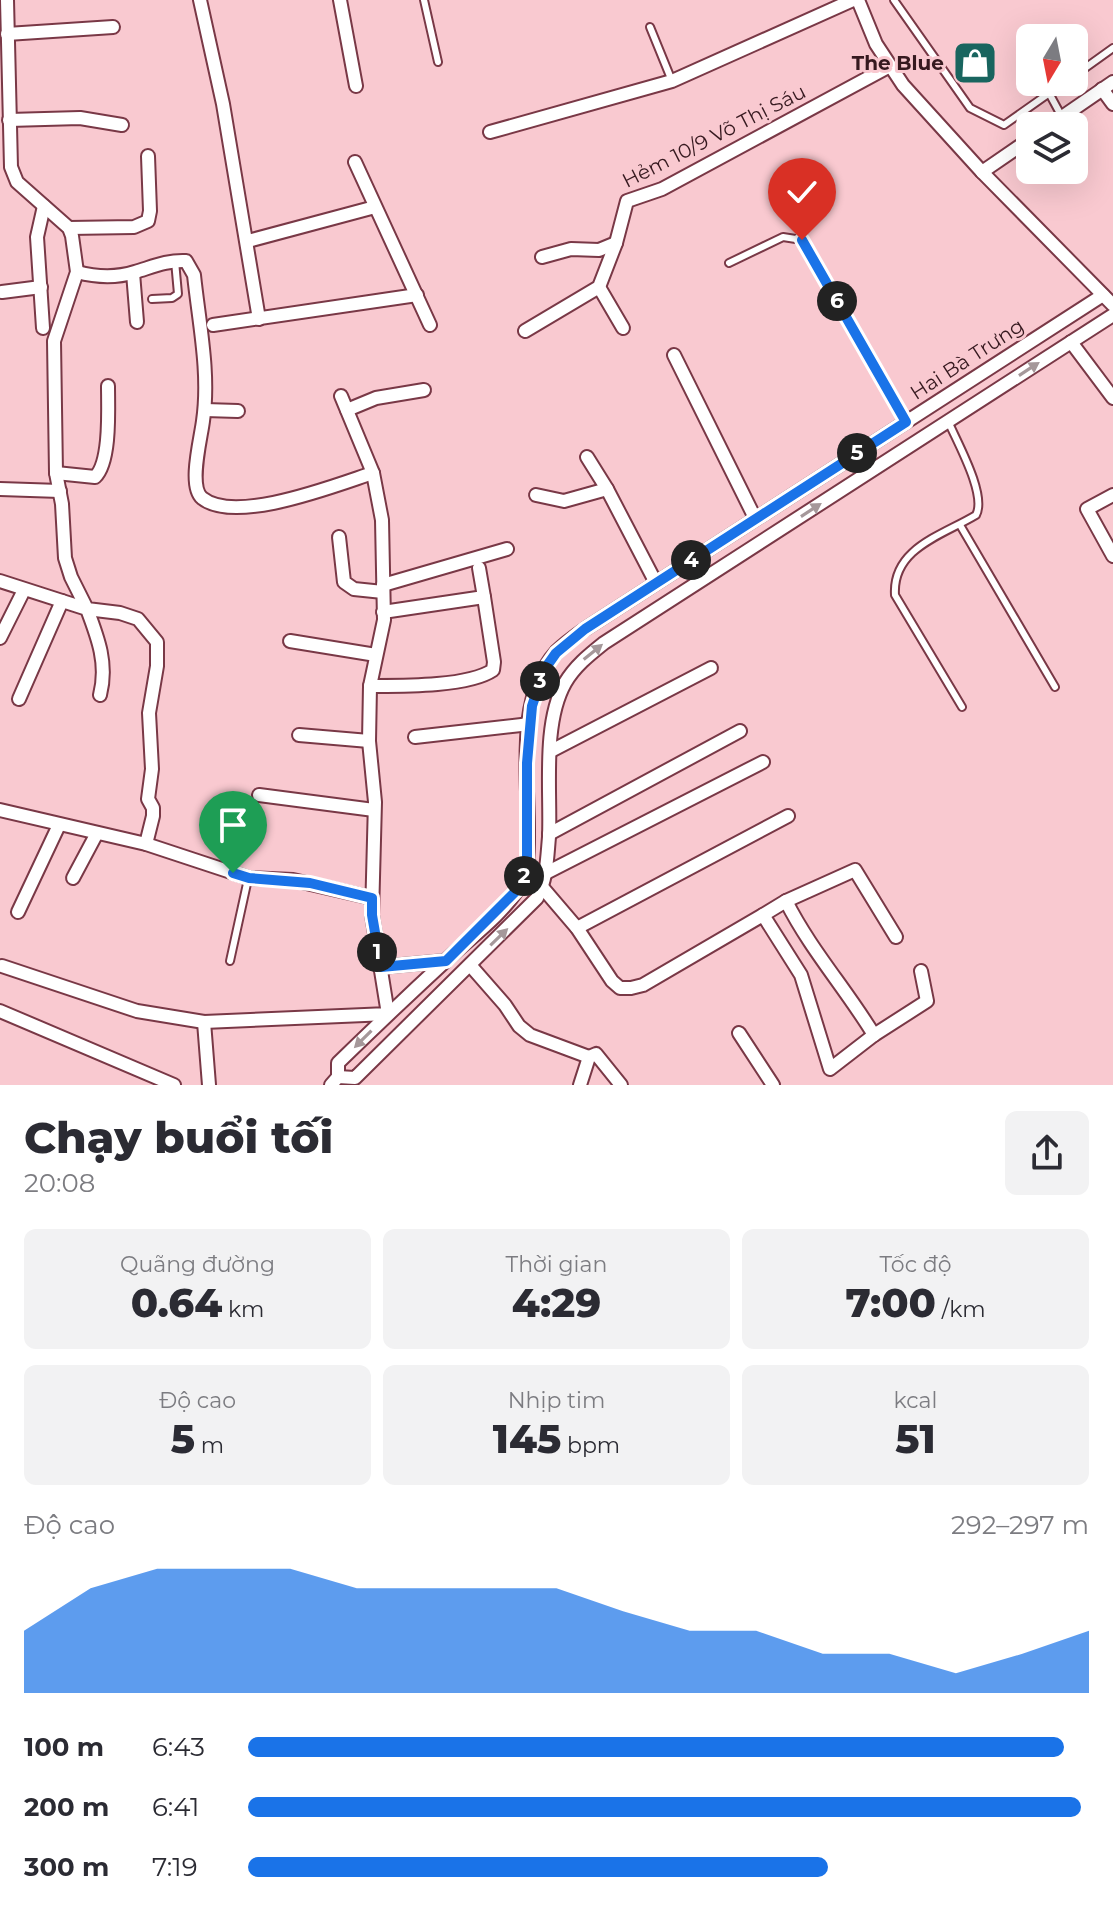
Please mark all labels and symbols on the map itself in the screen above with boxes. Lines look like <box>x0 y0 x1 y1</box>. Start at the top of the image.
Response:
north arrow <box>1016 24 1088 96</box>
shop icon: The Blue <box>951 39 999 87</box>
place label: The Blue <box>852 51 944 75</box>
street label: Hẻm 10/9 Võ Thị Sáu <box>618 79 810 193</box>
pin <box>768 158 836 240</box>
pin: 6 <box>817 281 857 321</box>
street label: Hai Bà Trưng <box>906 313 1028 405</box>
one-way arrow <box>1018 362 1040 376</box>
pin: 5 <box>837 433 877 473</box>
one-way arrow <box>800 503 822 517</box>
pin: 4 <box>671 540 711 580</box>
one-way arrow <box>583 644 603 660</box>
pin: 3 <box>520 661 560 701</box>
pin <box>199 791 267 873</box>
pin: 2 <box>504 856 544 896</box>
one-way arrow <box>489 928 508 947</box>
pin: 1 <box>357 932 397 972</box>
one-way arrow <box>354 1029 373 1048</box>

